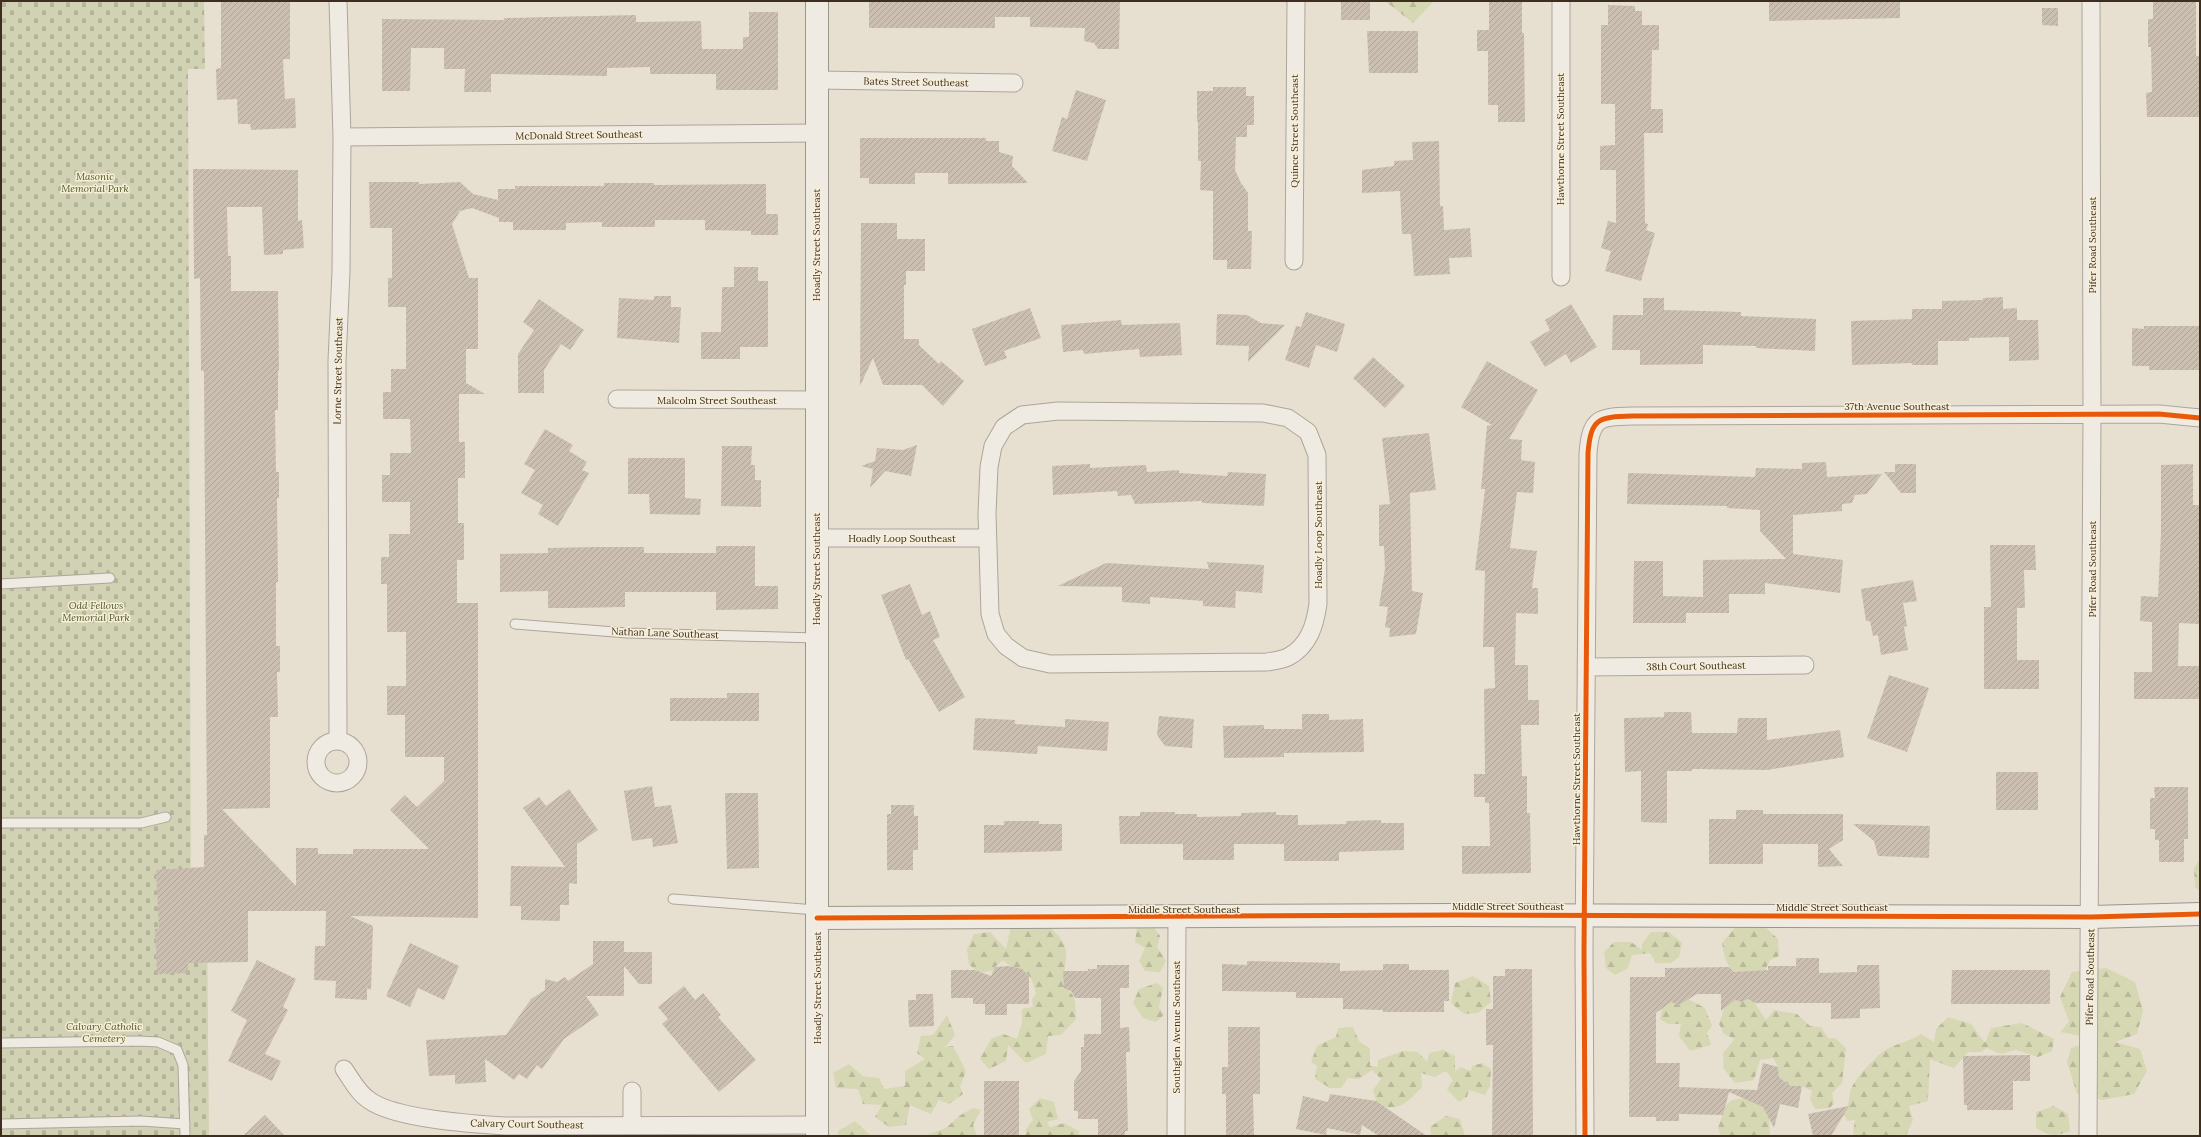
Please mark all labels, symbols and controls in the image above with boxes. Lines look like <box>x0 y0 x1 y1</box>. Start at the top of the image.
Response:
street label: Hawthorne Street Southeast <box>1554 73 1567 205</box>
street label: Quince Street Southeast <box>1288 74 1301 188</box>
street label: Bates Street Southeast <box>863 75 969 89</box>
street label: McDonald Street Southeast <box>515 127 643 143</box>
park label: Masonic Memorial Park <box>61 170 129 195</box>
street label: Hoadly Street Southeast <box>810 189 823 301</box>
street label: Pifer Road Southeast <box>2086 196 2099 293</box>
street label: Lorne Street Southeast <box>331 317 345 425</box>
street label: Malcolm Street Southeast <box>657 394 777 407</box>
street label: 37th Avenue Southeast <box>1844 400 1950 413</box>
street label: Hoadly Loop Southeast <box>1312 481 1325 589</box>
street label: Hoadly Street Southeast <box>810 513 823 625</box>
street label: Pifer Road Southeast <box>2086 520 2099 617</box>
street label: Hoadly Loop Southeast <box>848 532 956 545</box>
park label: Odd Fellows Memorial Park <box>62 599 130 624</box>
street label: Nathan Lane Southeast <box>611 625 719 641</box>
street label: 38th Court Southeast <box>1646 659 1746 673</box>
street label: Hawthorne Street Southeast <box>1570 713 1583 845</box>
street label: Middle Street Southeast <box>1452 900 1564 913</box>
street label: Middle Street Southeast <box>1776 901 1888 914</box>
street label: Middle Street Southeast <box>1128 903 1240 916</box>
street label: Pifer Road Southeast <box>2083 928 2097 1026</box>
street label: Hoadly Street Southeast <box>811 932 824 1044</box>
street label: Southglen Avenue Southeast <box>1170 960 1183 1093</box>
park label: Calvary Catholic Cemetery <box>66 1020 142 1045</box>
street label: Calvary Court Southeast <box>470 1117 584 1131</box>

